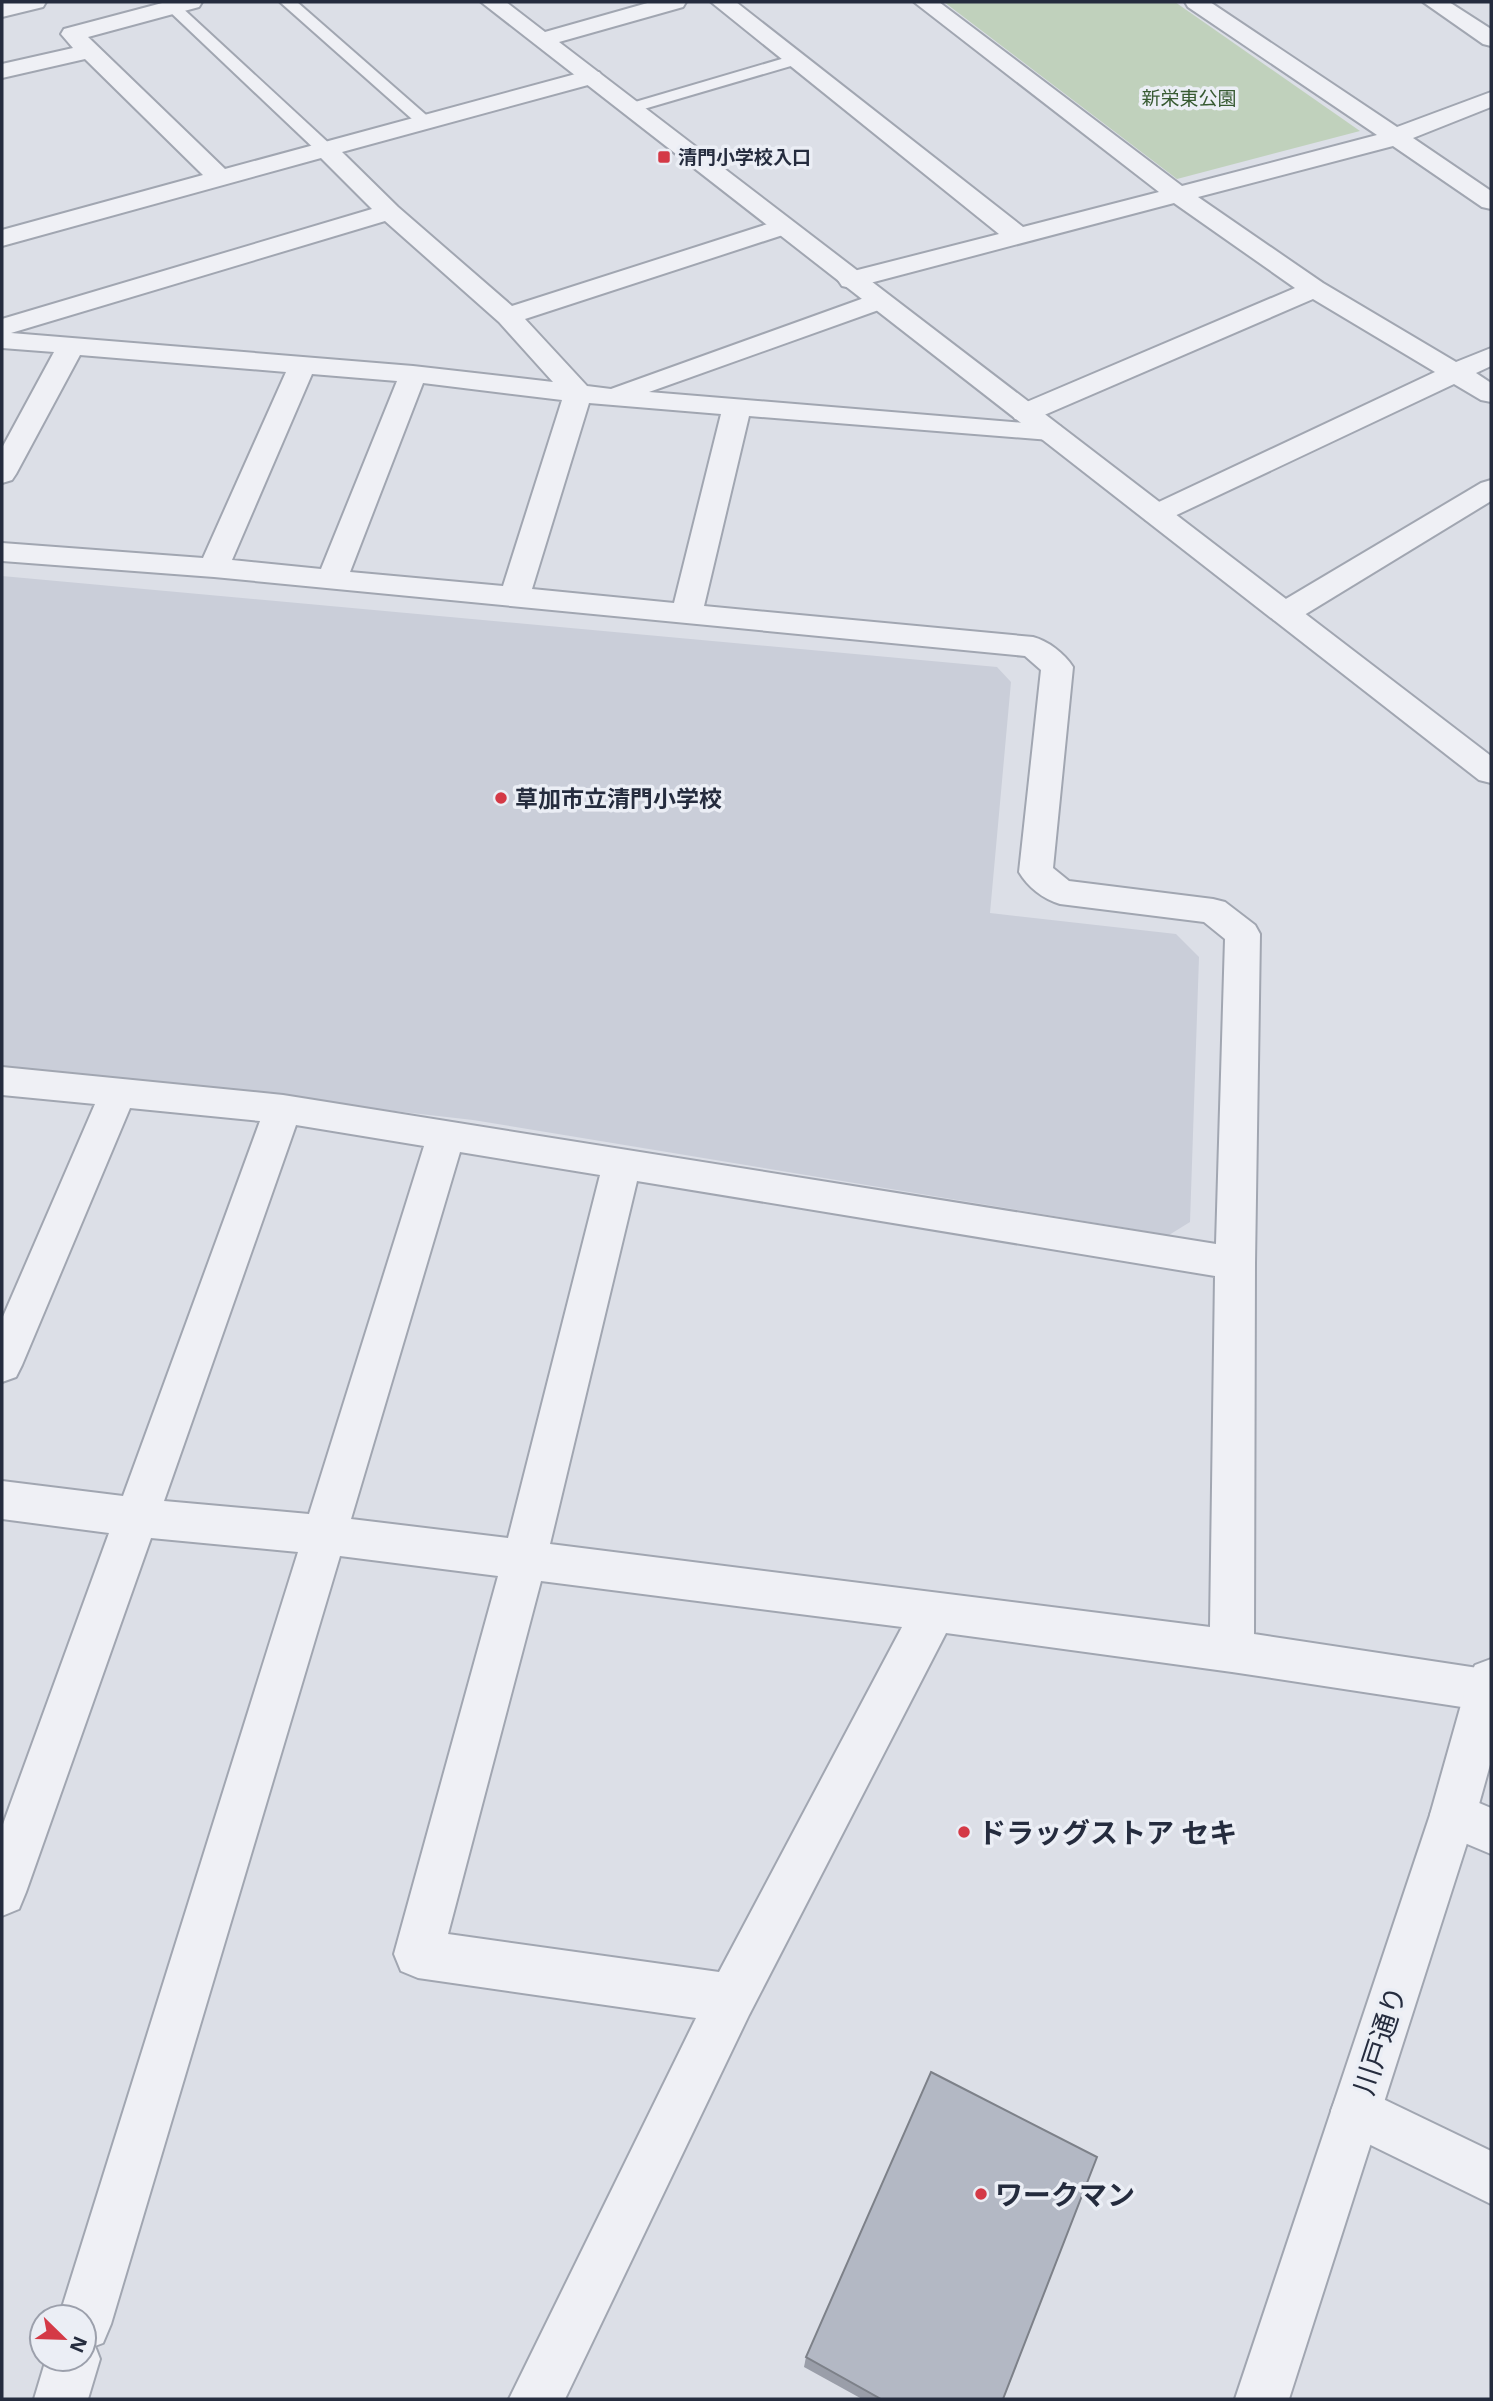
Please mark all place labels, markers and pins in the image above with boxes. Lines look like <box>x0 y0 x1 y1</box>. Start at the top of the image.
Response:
place label: 清門小学校入口 <box>678 144 811 170</box>
marker: 清門小学校入口 <box>656 149 672 165</box>
place label: 草加市立清門小学校 <box>515 782 722 814</box>
marker: 草加市立清門小学校 <box>493 790 509 806</box>
place label: ドラッグストア セキ <box>978 1813 1237 1851</box>
marker: ドラッグストア セキ <box>956 1824 972 1840</box>
place label: ワークマン <box>995 2175 1135 2213</box>
marker: ワークマン <box>973 2186 989 2202</box>

